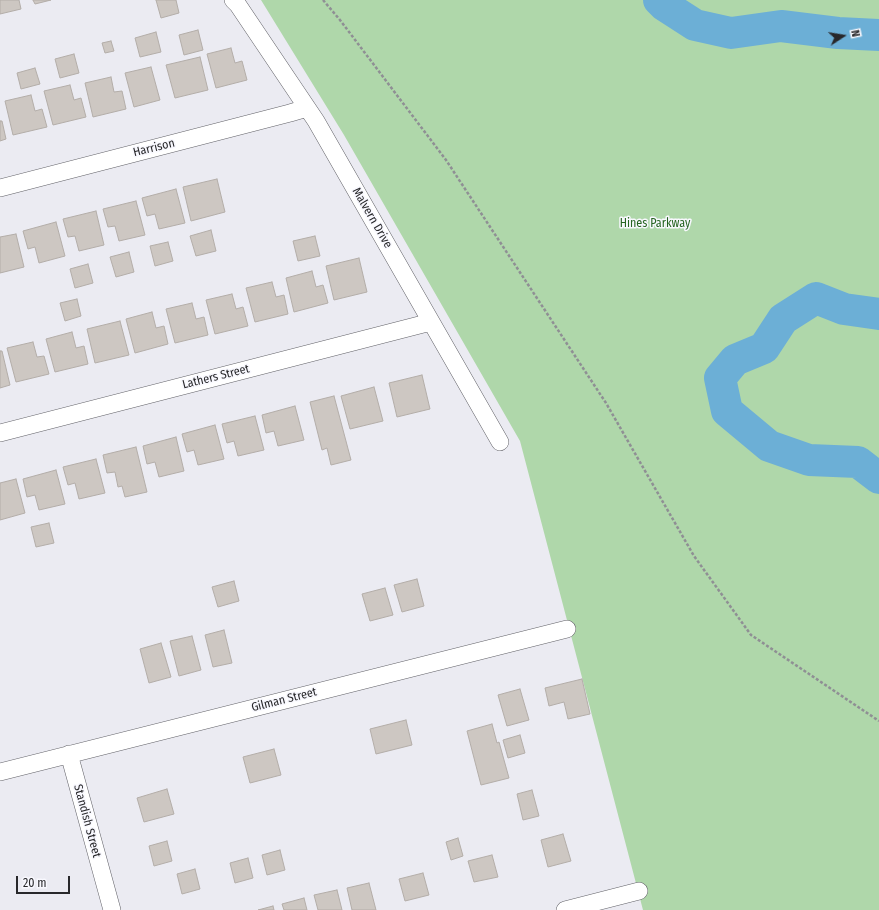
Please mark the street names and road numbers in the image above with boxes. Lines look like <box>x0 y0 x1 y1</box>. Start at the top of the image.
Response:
street label: Harrison <box>132 136 176 160</box>
street label: Malvern Drive <box>349 185 395 251</box>
street label: Lathers Street <box>181 362 251 392</box>
street label: Gilman Street <box>250 685 318 715</box>
street label: Standish Street <box>70 783 104 859</box>

